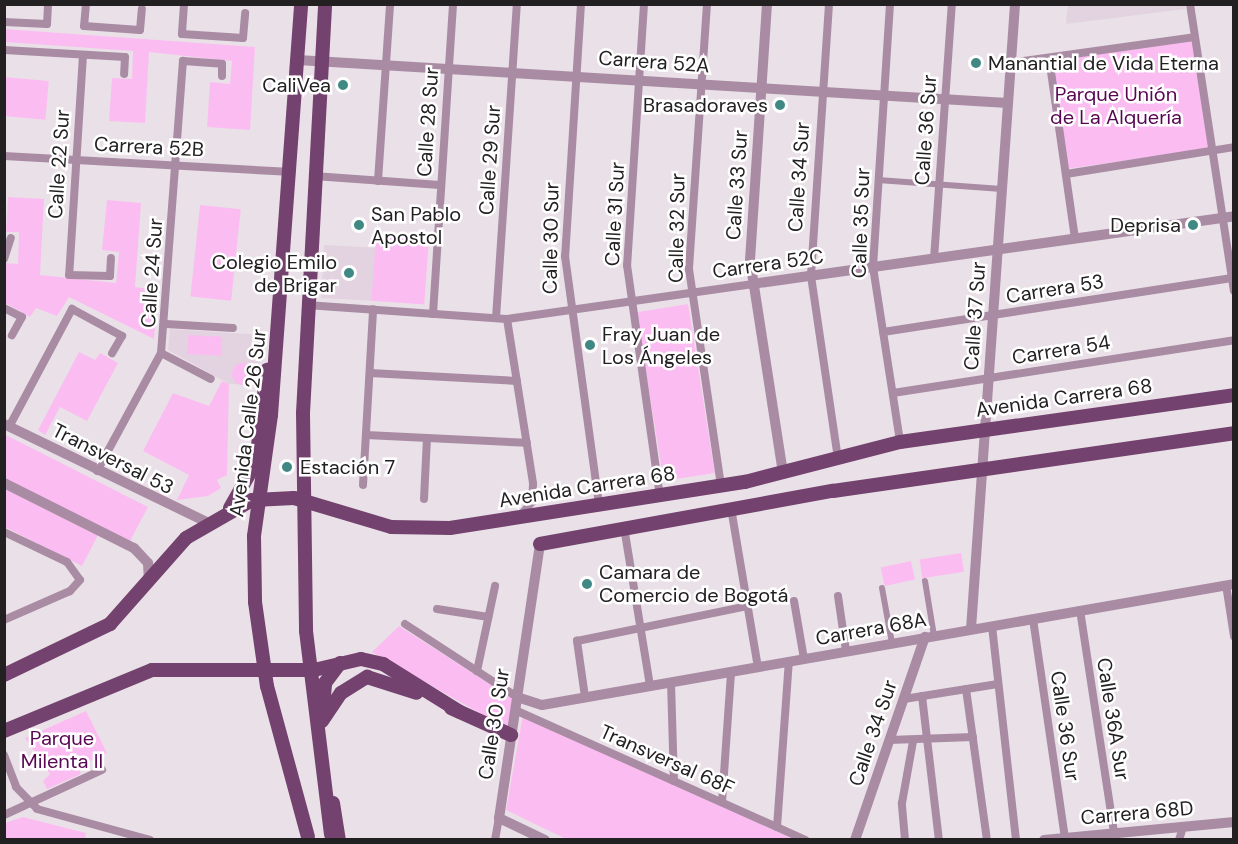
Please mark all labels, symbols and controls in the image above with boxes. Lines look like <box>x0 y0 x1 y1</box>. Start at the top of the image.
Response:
street label: Carrera 52A <box>598 46 710 78</box>
place label: Manantial de Vida Eterna <box>988 51 1219 75</box>
marker: Manantial de Vida Eterna <box>969 56 983 70</box>
street label: Calle 28 Sur <box>412 66 444 178</box>
place label: CaliVea <box>262 73 331 97</box>
street label: Calle 36 Sur <box>910 74 942 186</box>
marker: CaliVea <box>336 78 350 92</box>
park label: Parque Unión de La Alquería <box>1050 83 1182 130</box>
place label: Brasadoraves <box>643 93 768 117</box>
marker: Brasadoraves <box>773 98 787 112</box>
street label: Calle 29 Sur <box>474 104 506 216</box>
street label: Calle 22 Sur <box>43 108 75 220</box>
street label: Calle 34 Sur <box>783 121 815 233</box>
street label: Calle 33 Sur <box>721 129 753 241</box>
street label: Carrera 52B <box>93 132 205 162</box>
street label: Calle 31 Sur <box>600 161 630 267</box>
street label: Calle 35 Sur <box>847 167 875 279</box>
street label: Calle 32 Sur <box>664 173 690 283</box>
street label: Calle 30 Sur <box>538 182 564 294</box>
place label: San Pablo Apostol <box>371 202 461 249</box>
place label: Deprisa <box>1110 213 1181 237</box>
street label: Calle 24 Sur <box>136 217 168 329</box>
marker: San Pablo Apostol <box>352 218 366 232</box>
marker: Deprisa <box>1186 218 1200 232</box>
street label: Carrera 52C <box>711 244 825 284</box>
place label: Colegio Emilo de Brigar <box>212 250 337 297</box>
street label: Calle 37 Sur <box>959 261 991 371</box>
marker: Colegio Emilo de Brigar <box>342 266 356 280</box>
street label: Carrera 53 <box>1004 269 1106 309</box>
place label: Fray Juan de Los Ángeles <box>602 322 720 369</box>
street label: Avenida Calle 26 Sur <box>225 328 271 518</box>
street label: Carrera 54 <box>1010 330 1112 370</box>
marker: Fray Juan de Los Ángeles <box>583 338 597 352</box>
street label: Avenida Carrera 68 <box>974 374 1154 422</box>
street label: Transversal 53 <box>48 418 178 500</box>
place label: Estación 7 <box>300 455 395 479</box>
marker: Estación 7 <box>278 458 296 476</box>
street label: Avenida Carrera 68 <box>497 461 677 513</box>
place label: Camara de Comercio de Bogotá <box>599 560 788 607</box>
marker: Camara de Comercio de Bogotá <box>580 577 594 591</box>
street label: Carrera 68A <box>814 607 928 651</box>
street label: Calle 36A Sur <box>1091 656 1135 782</box>
street label: Calle 30 Sur <box>473 667 515 781</box>
street label: Calle 36 Sur <box>1045 669 1085 783</box>
street label: Calle 34 Sur <box>844 677 902 789</box>
street label: Transversal 68F <box>596 720 738 800</box>
park label: Parque Milenta II <box>21 726 103 773</box>
street label: Carrera 68D <box>1080 796 1194 830</box>

